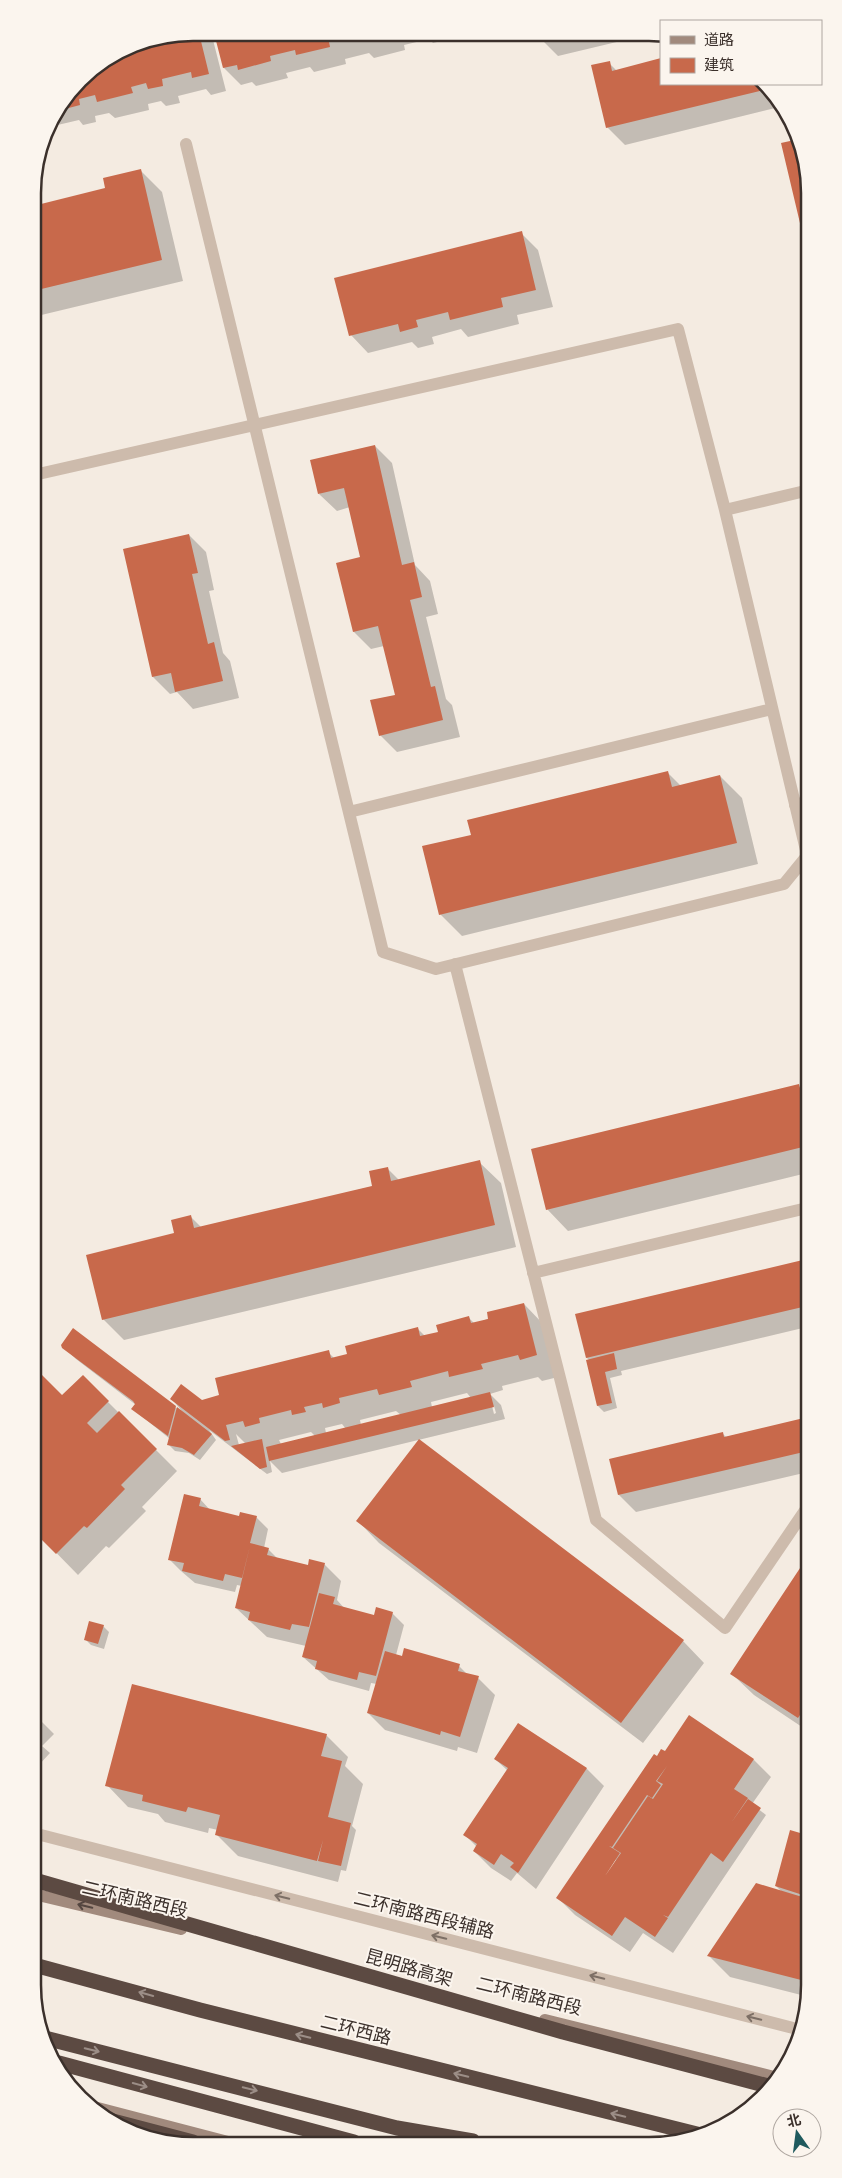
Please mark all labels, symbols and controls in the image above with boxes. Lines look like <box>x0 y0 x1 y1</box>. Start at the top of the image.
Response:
legend <box>660 20 822 85</box>
text: 道路 <box>704 32 734 48</box>
text: 建筑 <box>704 57 734 73</box>
street label: 二环南路西段 <box>80 1877 190 1921</box>
street label: 二环南路西段辅路 <box>352 1888 496 1942</box>
one-way arrow <box>274 1892 290 1901</box>
one-way arrow <box>77 1901 93 1910</box>
one-way arrow <box>432 1932 448 1941</box>
street label: 昆明路高架 <box>363 1946 455 1990</box>
one-way arrow <box>589 1972 605 1981</box>
street label: 二环南路西段 <box>474 1973 584 2019</box>
one-way arrow <box>138 1989 154 1999</box>
street label: 二环西路 <box>319 2012 393 2048</box>
one-way arrow <box>746 2012 762 2022</box>
one-way arrow <box>296 2031 312 2040</box>
one-way arrow <box>84 2046 100 2055</box>
one-way arrow <box>453 2070 469 2079</box>
one-way arrow <box>132 2081 148 2090</box>
one-way arrow <box>241 2085 257 2094</box>
north arrow <box>772 2108 822 2158</box>
one-way arrow <box>611 2110 627 2119</box>
text: 北 <box>785 2112 803 2130</box>

